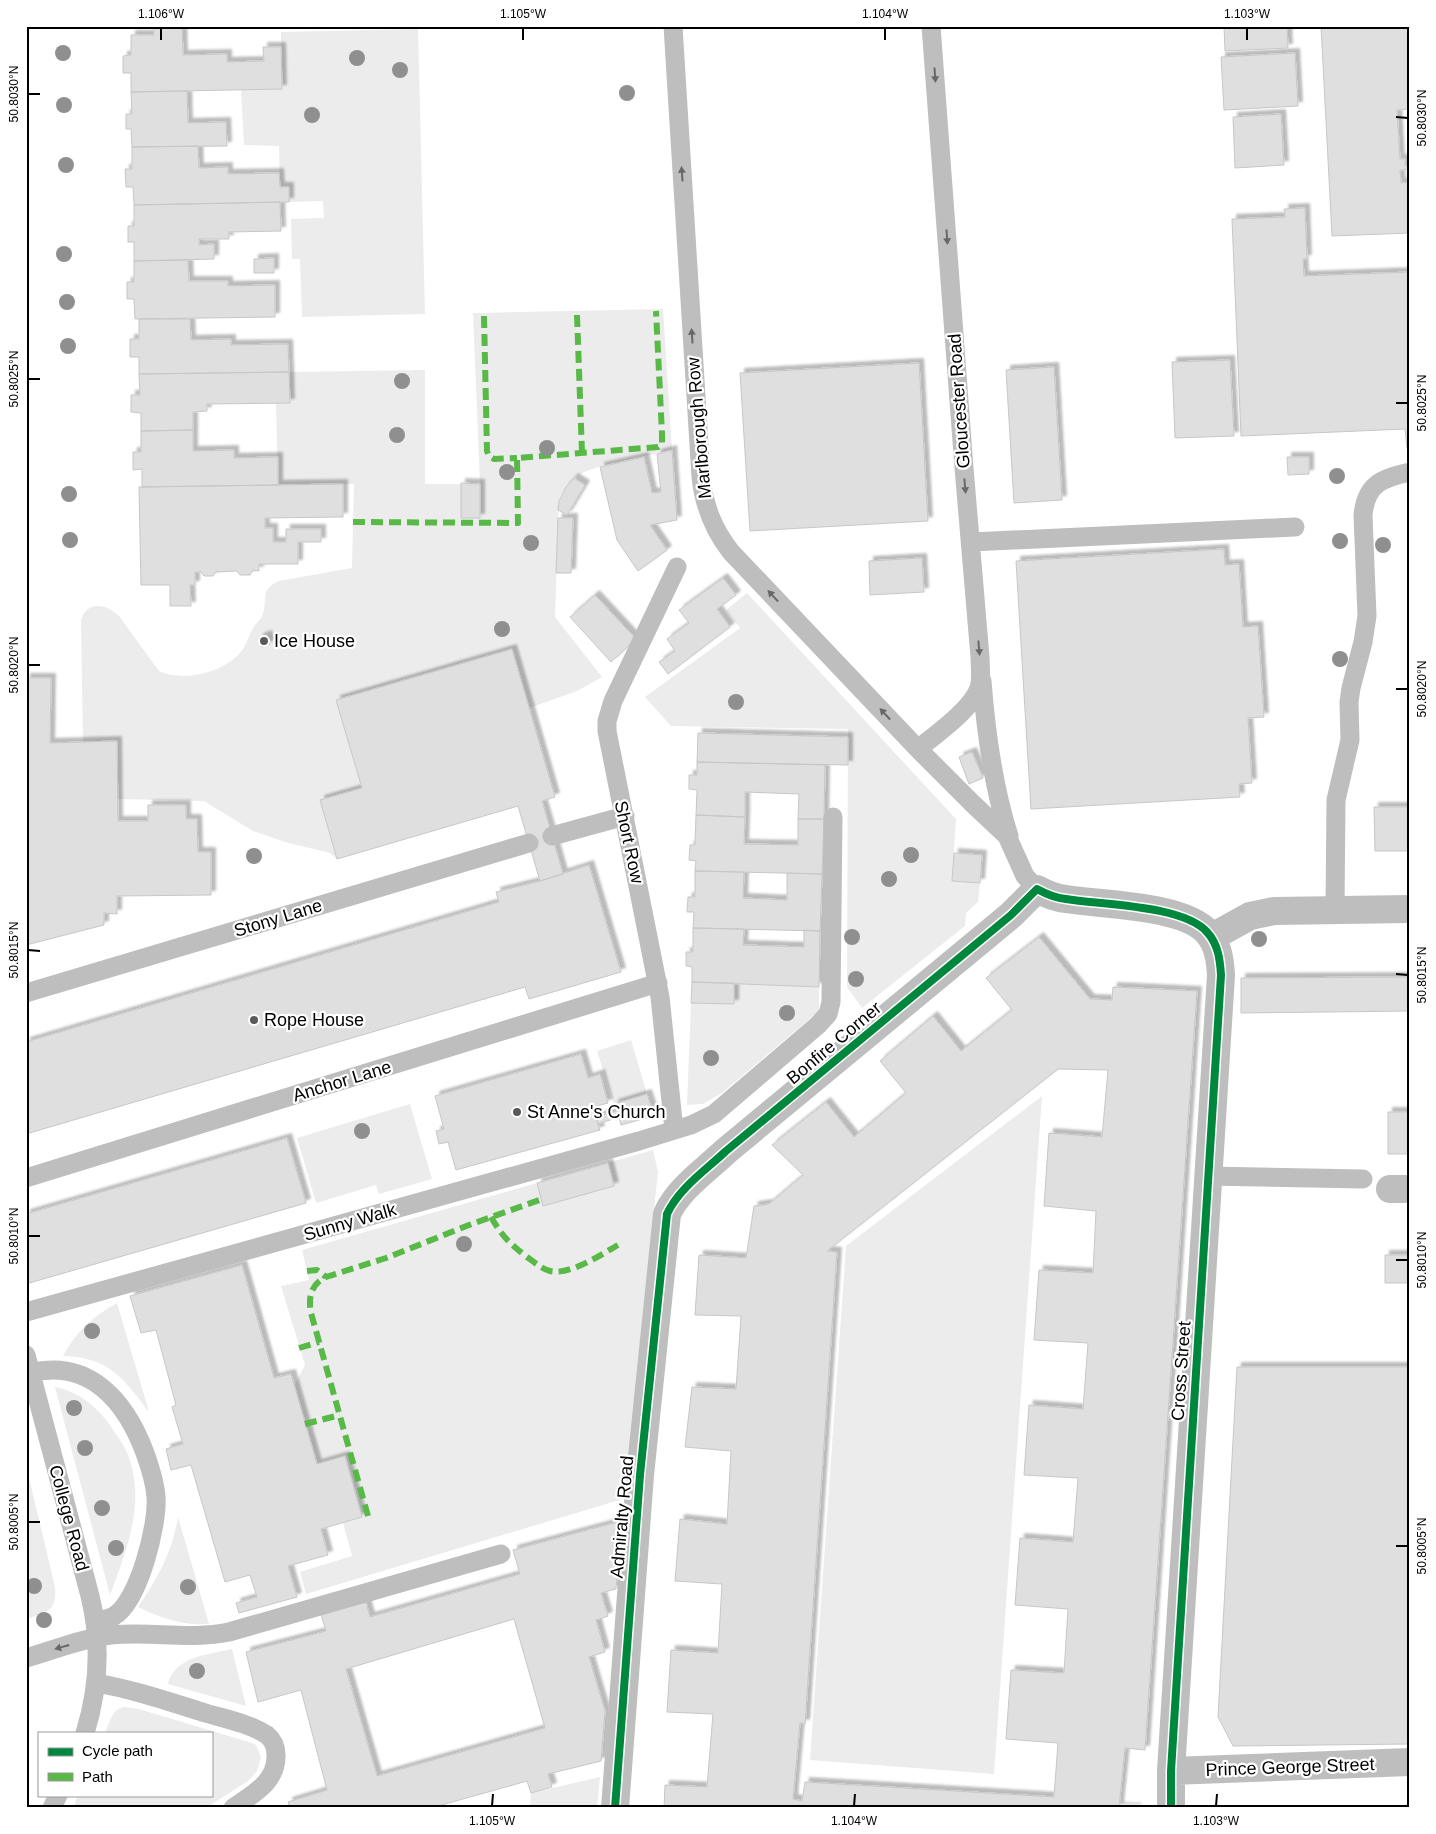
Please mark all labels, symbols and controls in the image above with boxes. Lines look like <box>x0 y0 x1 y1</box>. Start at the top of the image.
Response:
text: 1.106°W <box>138 7 185 21</box>
text: 1.105°W <box>500 7 547 21</box>
text: 1.104°W <box>862 7 909 21</box>
text: 1.103°W <box>1224 7 1271 21</box>
text: 50.8030°N <box>7 66 21 122</box>
one-way arrow <box>931 67 939 83</box>
text: 50.8030°N <box>1415 90 1429 146</box>
one-way arrow <box>677 165 685 181</box>
one-way arrow <box>944 229 952 245</box>
one-way arrow <box>687 328 695 344</box>
street label: Gloucester Road <box>944 333 974 469</box>
text: 50.8025°N <box>7 351 21 407</box>
street label: Marlborough Row <box>683 355 715 500</box>
text: 50.8025°N <box>1415 375 1429 431</box>
one-way arrow <box>962 478 970 494</box>
one-way arrow <box>767 590 779 602</box>
place label: Ice House <box>274 631 355 651</box>
marker: Ice House <box>258 635 270 647</box>
text: 50.8020°N <box>7 637 21 693</box>
one-way arrow <box>976 640 984 656</box>
text: 50.8020°N <box>1415 661 1429 717</box>
one-way arrow <box>879 708 891 720</box>
street label: Short Row <box>610 799 648 886</box>
street label: Stony Lane <box>232 895 324 941</box>
text: 50.8015°N <box>7 922 21 978</box>
text: 50.8015°N <box>1415 947 1429 1003</box>
street label: Bonfire Corner <box>783 998 885 1088</box>
place label: Rope House <box>264 1010 364 1030</box>
marker: Rope House <box>248 1014 260 1026</box>
street label: Anchor Lane <box>290 1057 394 1105</box>
place label: St Anne's Church <box>527 1102 666 1122</box>
marker: St Anne's Church <box>511 1106 523 1118</box>
street label: Sunny Walk <box>301 1199 400 1245</box>
text: 50.8010°N <box>7 1208 21 1264</box>
text: 50.8010°N <box>1415 1232 1429 1288</box>
street label: Cross Street <box>1168 1320 1194 1422</box>
street label: Admiralty Road <box>607 1455 637 1579</box>
street label: College Road <box>45 1463 93 1573</box>
text: 50.8005°N <box>7 1494 21 1550</box>
text: 50.8005°N <box>1415 1518 1429 1574</box>
one-way arrow <box>54 1644 69 1652</box>
legend <box>38 1732 212 1796</box>
text: Cycle path <box>82 1742 153 1759</box>
street label: Prince George Street <box>1205 1754 1375 1780</box>
text: Path <box>82 1768 113 1785</box>
text: 1.105°W <box>469 1814 516 1828</box>
text: 1.104°W <box>831 1814 878 1828</box>
text: 1.103°W <box>1193 1814 1240 1828</box>

